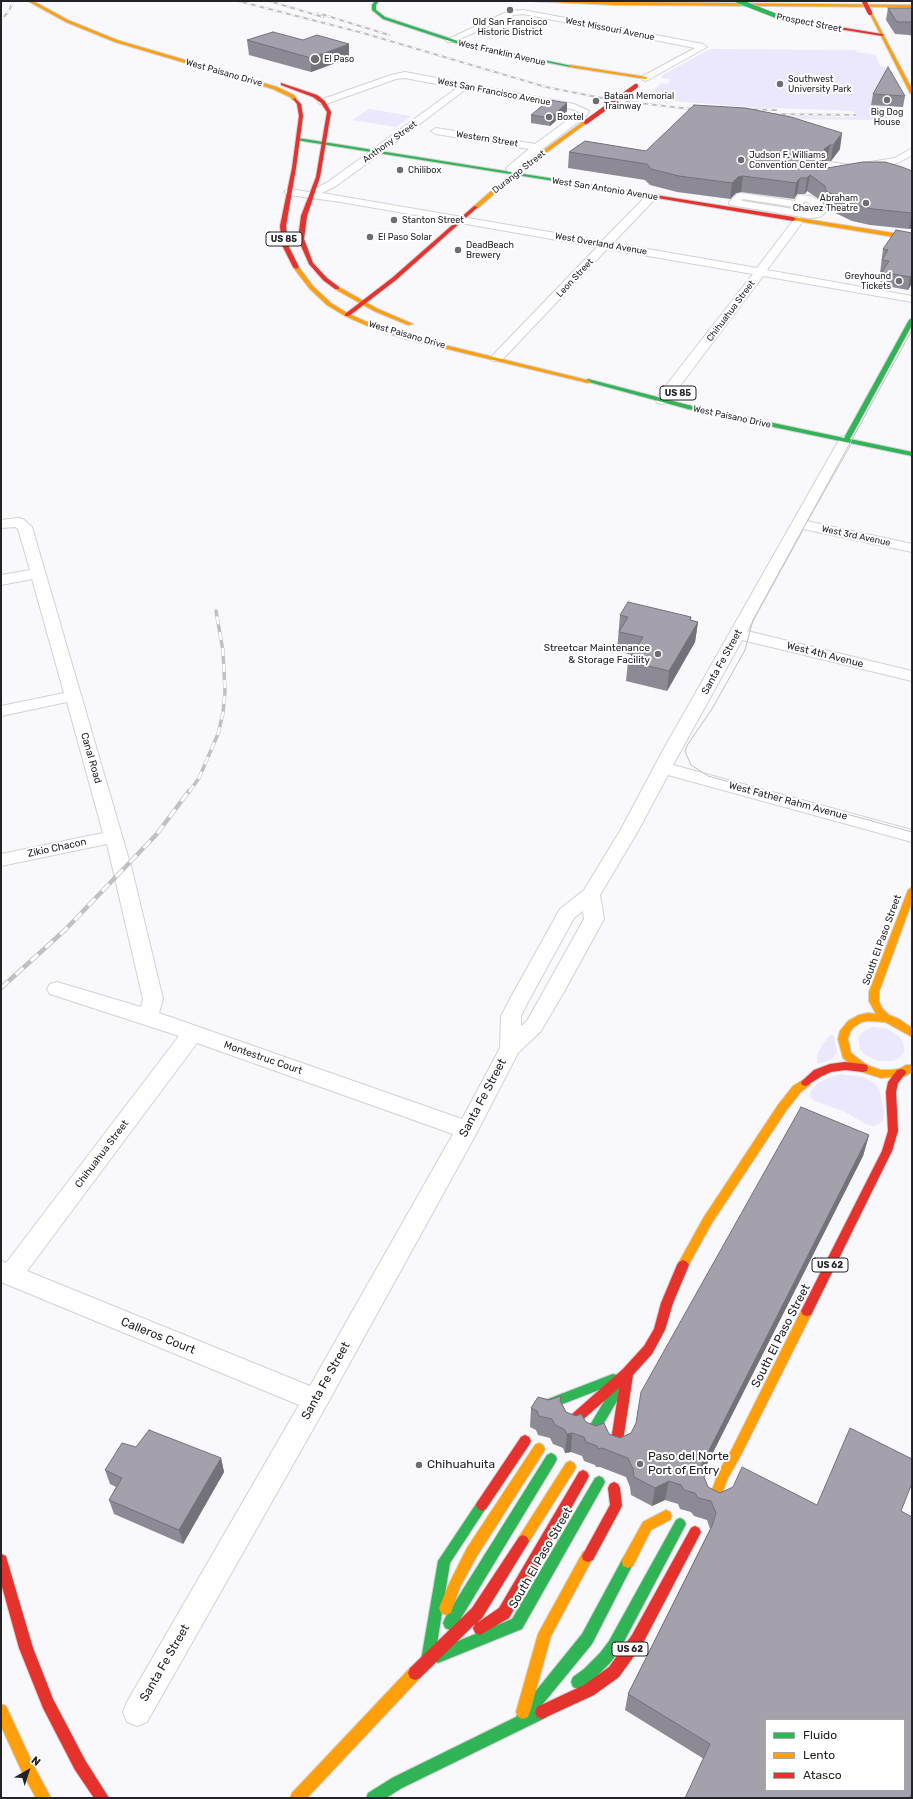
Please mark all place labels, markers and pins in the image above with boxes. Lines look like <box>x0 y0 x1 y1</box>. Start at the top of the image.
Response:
marker: Old San Francisco Historic District <box>505 5 515 15</box>
place label: Old San Francisco Historic District <box>473 17 547 38</box>
marker: El Paso <box>309 53 321 65</box>
place label: El Paso <box>324 54 354 64</box>
place label: Southwest University Park <box>788 74 851 95</box>
marker: Southwest University Park <box>775 79 785 89</box>
place label: Bataan Memorial Trainway <box>604 91 674 112</box>
marker: Big Dog House <box>882 95 892 105</box>
marker: Bataan Memorial Trainway <box>591 96 601 106</box>
place label: Big Dog House <box>871 107 903 128</box>
marker: Boxtel <box>544 112 554 122</box>
place label: Boxtel <box>557 112 584 122</box>
place label: Judson F. Williams Convention Center <box>749 150 828 171</box>
marker: Judson F. Williams Convention Center <box>736 155 746 165</box>
marker: Chilibox <box>395 165 405 175</box>
place label: Chilibox <box>408 165 441 175</box>
place label: Abraham Chavez Theatre <box>793 193 858 214</box>
marker: Abraham Chavez Theatre <box>861 198 871 208</box>
marker: Stanton Street <box>389 215 399 225</box>
place label: Stanton Street <box>402 215 464 225</box>
marker: El Paso Solar <box>365 232 375 242</box>
place label: El Paso Solar <box>378 232 432 242</box>
place label: DeadBeach Brewery <box>466 240 514 261</box>
marker: DeadBeach Brewery <box>453 245 463 255</box>
place label: Greyhound Tickets <box>845 271 891 292</box>
marker: Greyhound Tickets <box>894 276 904 286</box>
place label: Streetcar Maintenance & Storage Facility <box>544 642 650 666</box>
marker: Streetcar Maintenance & Storage Facility <box>653 649 663 659</box>
place label: Paso del Norte Port of Entry <box>648 1450 729 1478</box>
place label: Chihuahuita <box>427 1458 495 1472</box>
marker: Paso del Norte Port of Entry <box>635 1459 645 1469</box>
marker: Chihuahuita <box>414 1460 424 1470</box>

